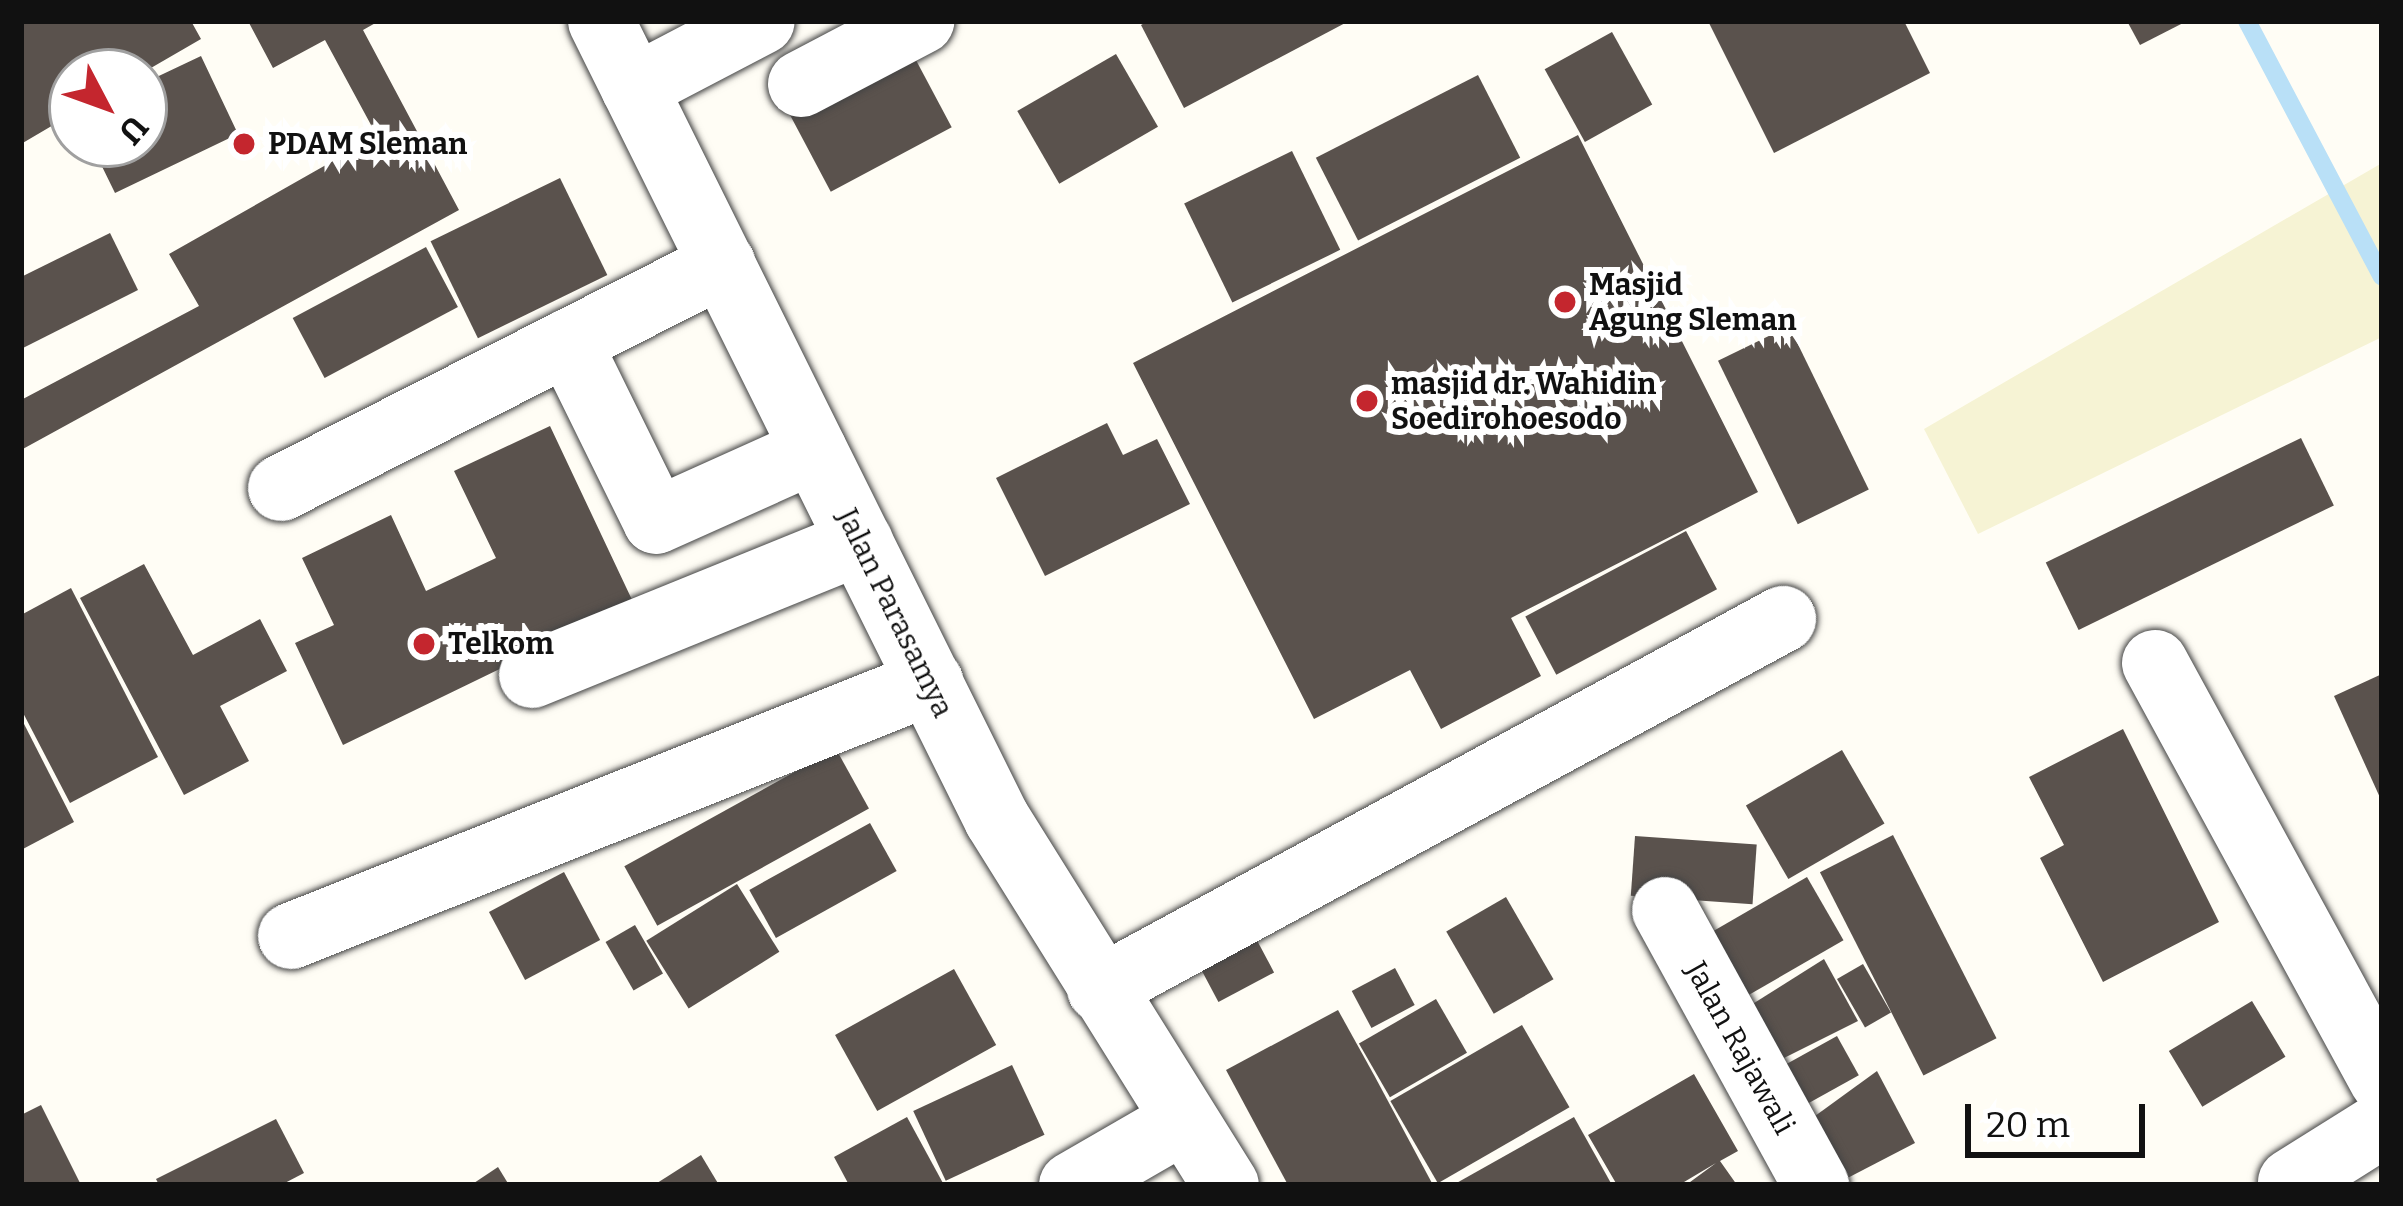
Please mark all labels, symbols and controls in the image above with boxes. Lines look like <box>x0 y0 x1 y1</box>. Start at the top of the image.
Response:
north arrow <box>48 48 168 168</box>
text: U <box>110 107 156 152</box>
place label: PDAM Sleman <box>268 126 467 162</box>
marker: PDAM Sleman <box>231 131 257 157</box>
place label: Masjid Agung Sleman <box>1589 267 1797 338</box>
marker: Masjid Agung Sleman <box>1552 289 1578 315</box>
place label: masjid dr. Wahidin Soedirohoesodo <box>1391 366 1656 436</box>
marker: masjid dr. Wahidin Soedirohoesodo <box>1354 388 1380 414</box>
street label: Jalan Parasamya <box>829 503 961 723</box>
place label: Telkom <box>448 626 554 662</box>
marker: Telkom <box>411 631 437 657</box>
street label: Jalan Rajawali <box>1678 955 1802 1141</box>
scale bar <box>1971 1080 2151 1154</box>
text: 20 m <box>1986 1103 2070 1147</box>

